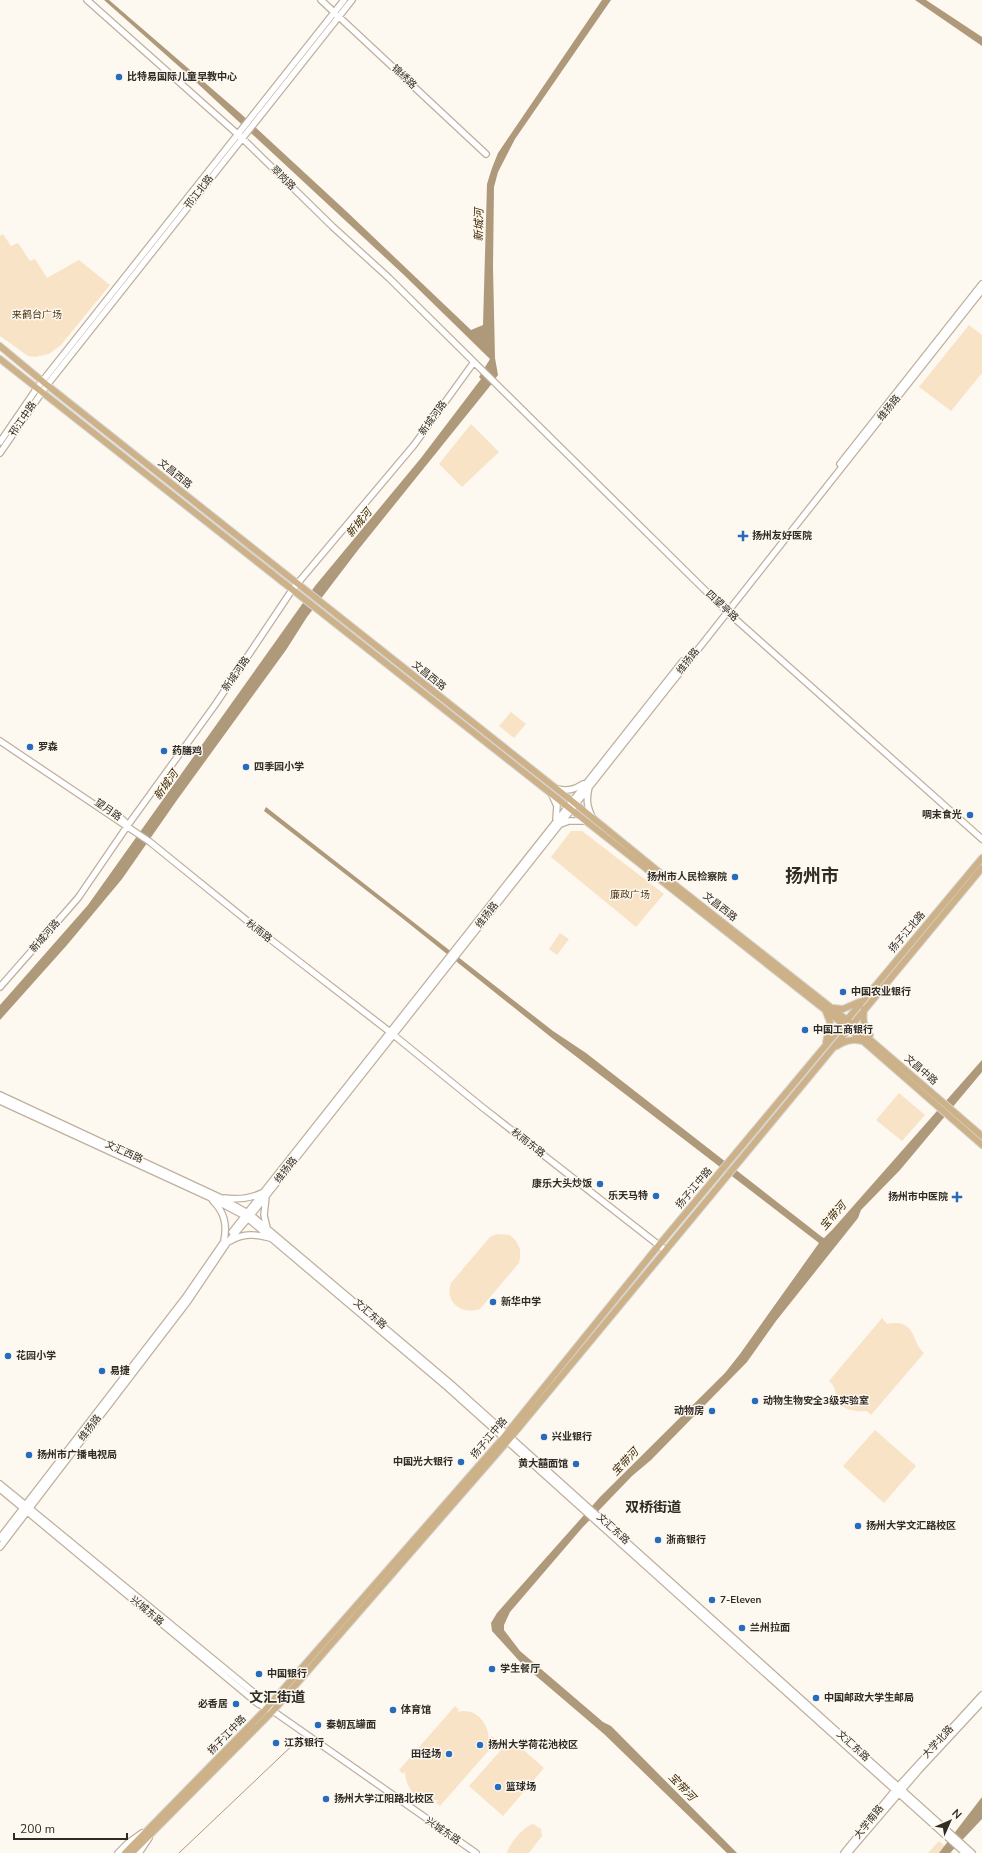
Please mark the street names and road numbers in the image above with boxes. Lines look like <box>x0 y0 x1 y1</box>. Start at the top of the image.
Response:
street label: 锦绣路 <box>388 62 420 92</box>
street label: 翠岗路 <box>267 163 299 193</box>
street label: 邗江北路 <box>181 172 217 212</box>
street label: 维扬路 <box>874 392 904 424</box>
street label: 新城河路 <box>416 398 450 438</box>
street label: 邗江中路 <box>6 399 40 439</box>
street label: 文昌西路 <box>155 456 195 492</box>
street label: 四望亭路 <box>703 587 741 625</box>
street label: 维扬路 <box>673 645 703 677</box>
street label: 新城河路 <box>219 654 253 694</box>
street label: 文昌西路 <box>409 658 449 694</box>
street label: 望月路 <box>92 796 124 824</box>
street label: 文昌西路 <box>700 889 740 925</box>
street label: 维扬路 <box>472 899 502 931</box>
street label: 扬子江北路 <box>886 908 928 956</box>
street label: 新城河路 <box>27 916 63 956</box>
street label: 秋雨路 <box>243 916 275 946</box>
street label: 文昌中路 <box>901 1052 941 1088</box>
street label: 秋雨东路 <box>508 1125 548 1161</box>
street label: 文汇西路 <box>103 1137 145 1167</box>
street label: 维扬路 <box>271 1154 301 1186</box>
street label: 扬子江中路 <box>673 1164 715 1212</box>
street label: 文汇东路 <box>350 1296 390 1332</box>
street label: 维扬路 <box>75 1412 105 1444</box>
street label: 扬子江中路 <box>468 1414 510 1462</box>
street label: 文汇东路 <box>593 1510 633 1548</box>
street label: 兴城东路 <box>127 1593 167 1629</box>
street label: 扬子江中路 <box>205 1712 249 1758</box>
street label: 大学北路 <box>919 1722 957 1762</box>
street label: 文汇东路 <box>833 1727 873 1765</box>
street label: 大学南路 <box>851 1802 887 1842</box>
street label: 兴城东路 <box>423 1814 463 1848</box>

